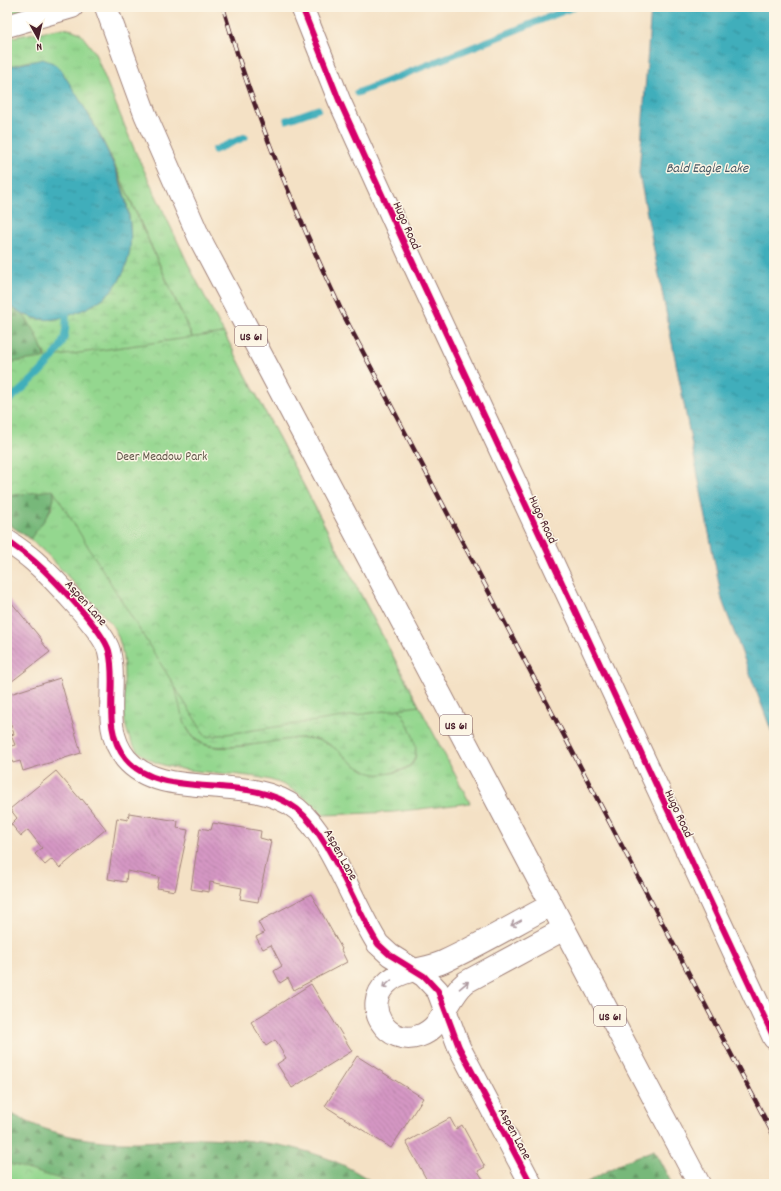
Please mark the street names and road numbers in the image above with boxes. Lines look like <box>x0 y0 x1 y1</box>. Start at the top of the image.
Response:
street label: Hugo Road <box>387 199 425 253</box>
road number: US 61 <box>235 326 267 346</box>
street label: Hugo Road <box>522 493 561 547</box>
street label: Aspen Lane <box>59 576 111 631</box>
road number: US 61 <box>440 715 472 735</box>
street label: Hugo Road <box>658 787 697 841</box>
street label: Aspen Lane <box>318 826 362 885</box>
road number: US 61 <box>594 1006 626 1026</box>
street label: Aspen Lane <box>492 1105 536 1164</box>

